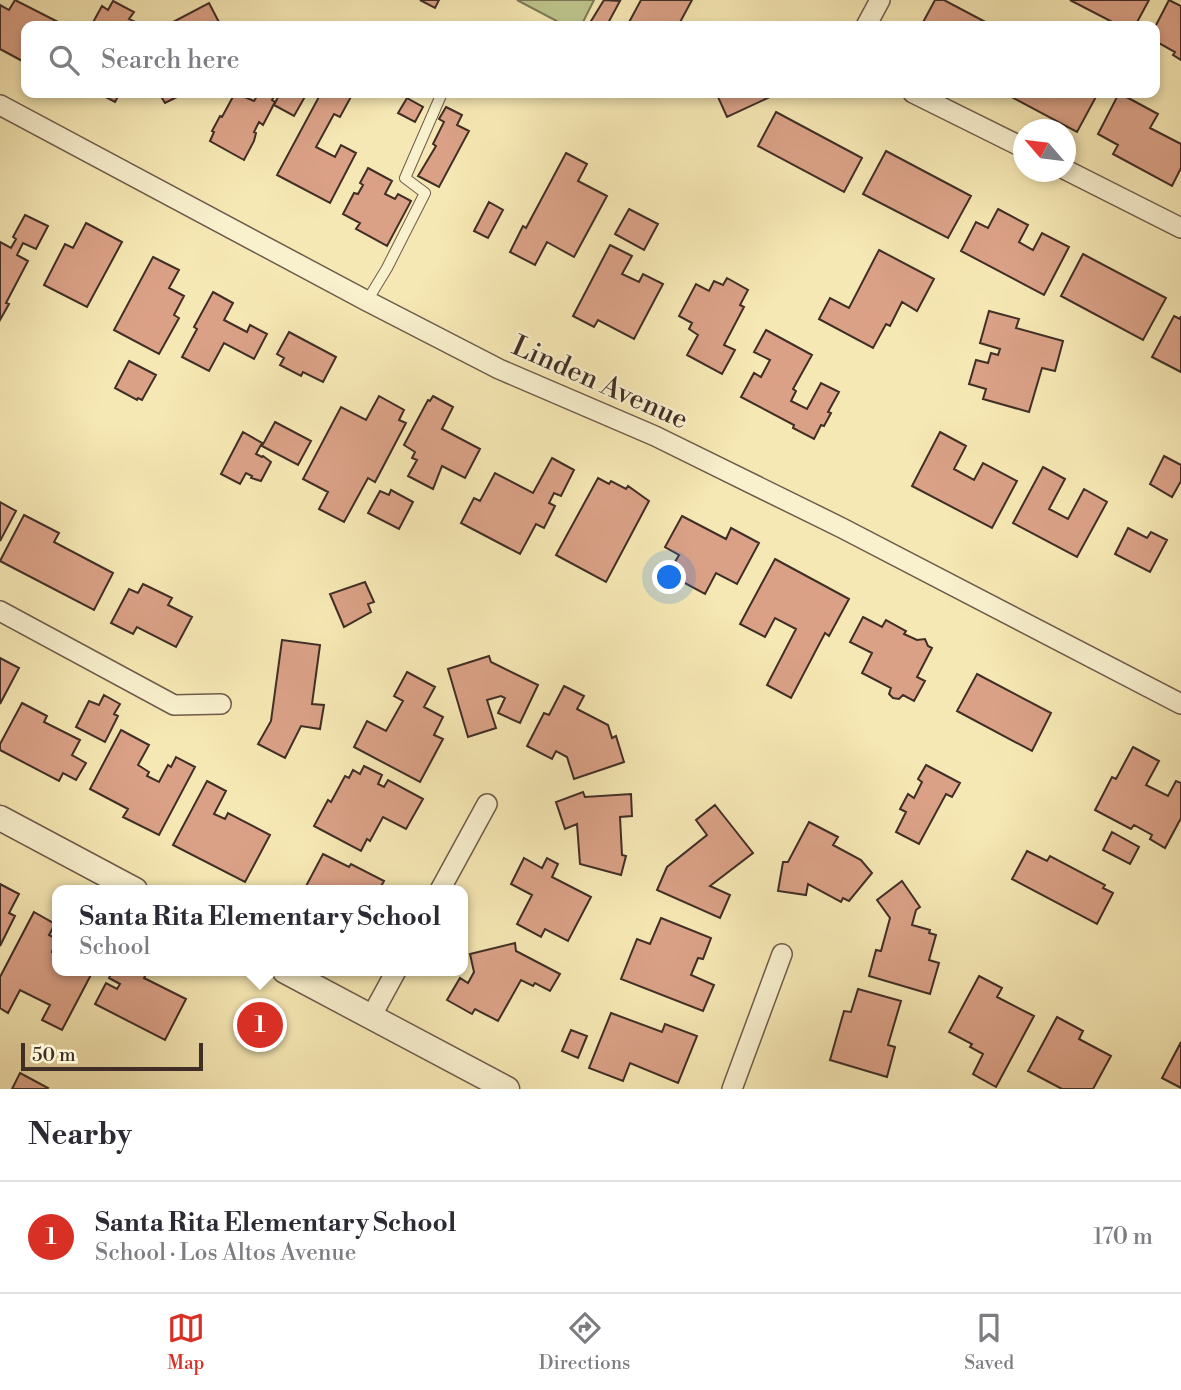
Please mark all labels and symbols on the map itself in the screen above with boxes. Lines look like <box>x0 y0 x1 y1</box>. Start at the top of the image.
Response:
north arrow <box>1013 119 1076 182</box>
street label: Linden Avenue <box>506 329 694 437</box>
your location <box>652 560 686 594</box>
pin: 1 <box>237 999 283 1051</box>
scale bar <box>21 1040 203 1072</box>

